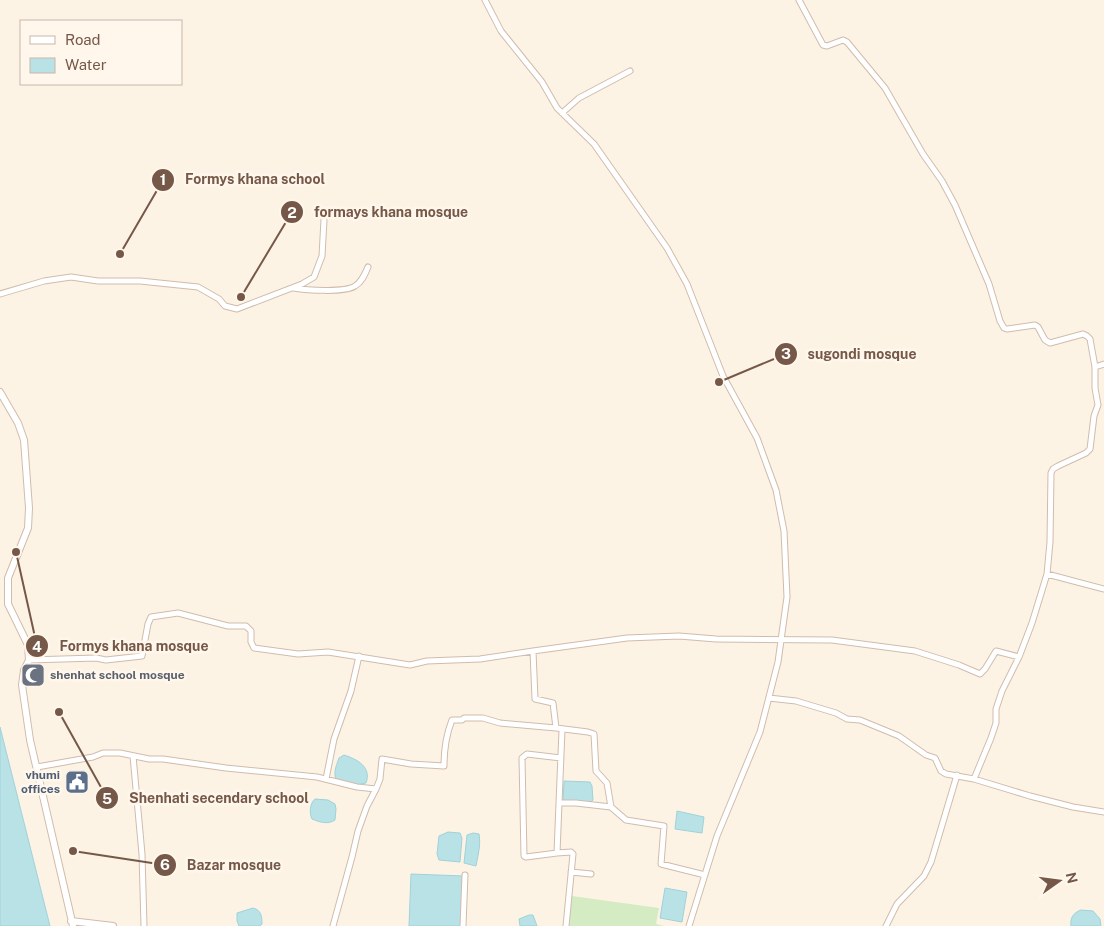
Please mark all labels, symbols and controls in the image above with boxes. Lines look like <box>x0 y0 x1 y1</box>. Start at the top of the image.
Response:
legend <box>20 20 182 85</box>
text: Road <box>65 31 101 48</box>
text: Water <box>65 56 107 73</box>
callout: Formys khana school <box>150 165 335 194</box>
text: 1 <box>160 171 166 188</box>
text: Formys khana school <box>185 171 325 187</box>
callout: formays khana mosque <box>279 198 478 227</box>
text: 2 <box>287 204 297 221</box>
text: formays khana mosque <box>314 204 468 220</box>
callout: sugondi mosque <box>773 339 927 368</box>
text: 3 <box>781 345 791 362</box>
text: sugondi mosque <box>808 346 916 362</box>
callout: Formys khana mosque <box>24 632 218 661</box>
text: 4 <box>32 638 42 655</box>
text: Formys khana mosque <box>60 638 209 654</box>
mosque icon: shenhat school mosque <box>20 662 46 688</box>
place label: shenhat school mosque <box>50 668 185 682</box>
place label: vhumi offices <box>21 768 60 796</box>
public building icon: vhumi offices <box>64 769 90 795</box>
callout: Shenhati secendary school <box>94 784 319 813</box>
text: 5 <box>102 790 112 807</box>
text: Shenhati secendary school <box>129 790 309 806</box>
callout: Bazar mosque <box>152 850 291 879</box>
text: 6 <box>160 856 170 873</box>
north arrow <box>1034 856 1084 906</box>
text: Bazar mosque <box>187 857 281 873</box>
text: N <box>1063 871 1081 885</box>

